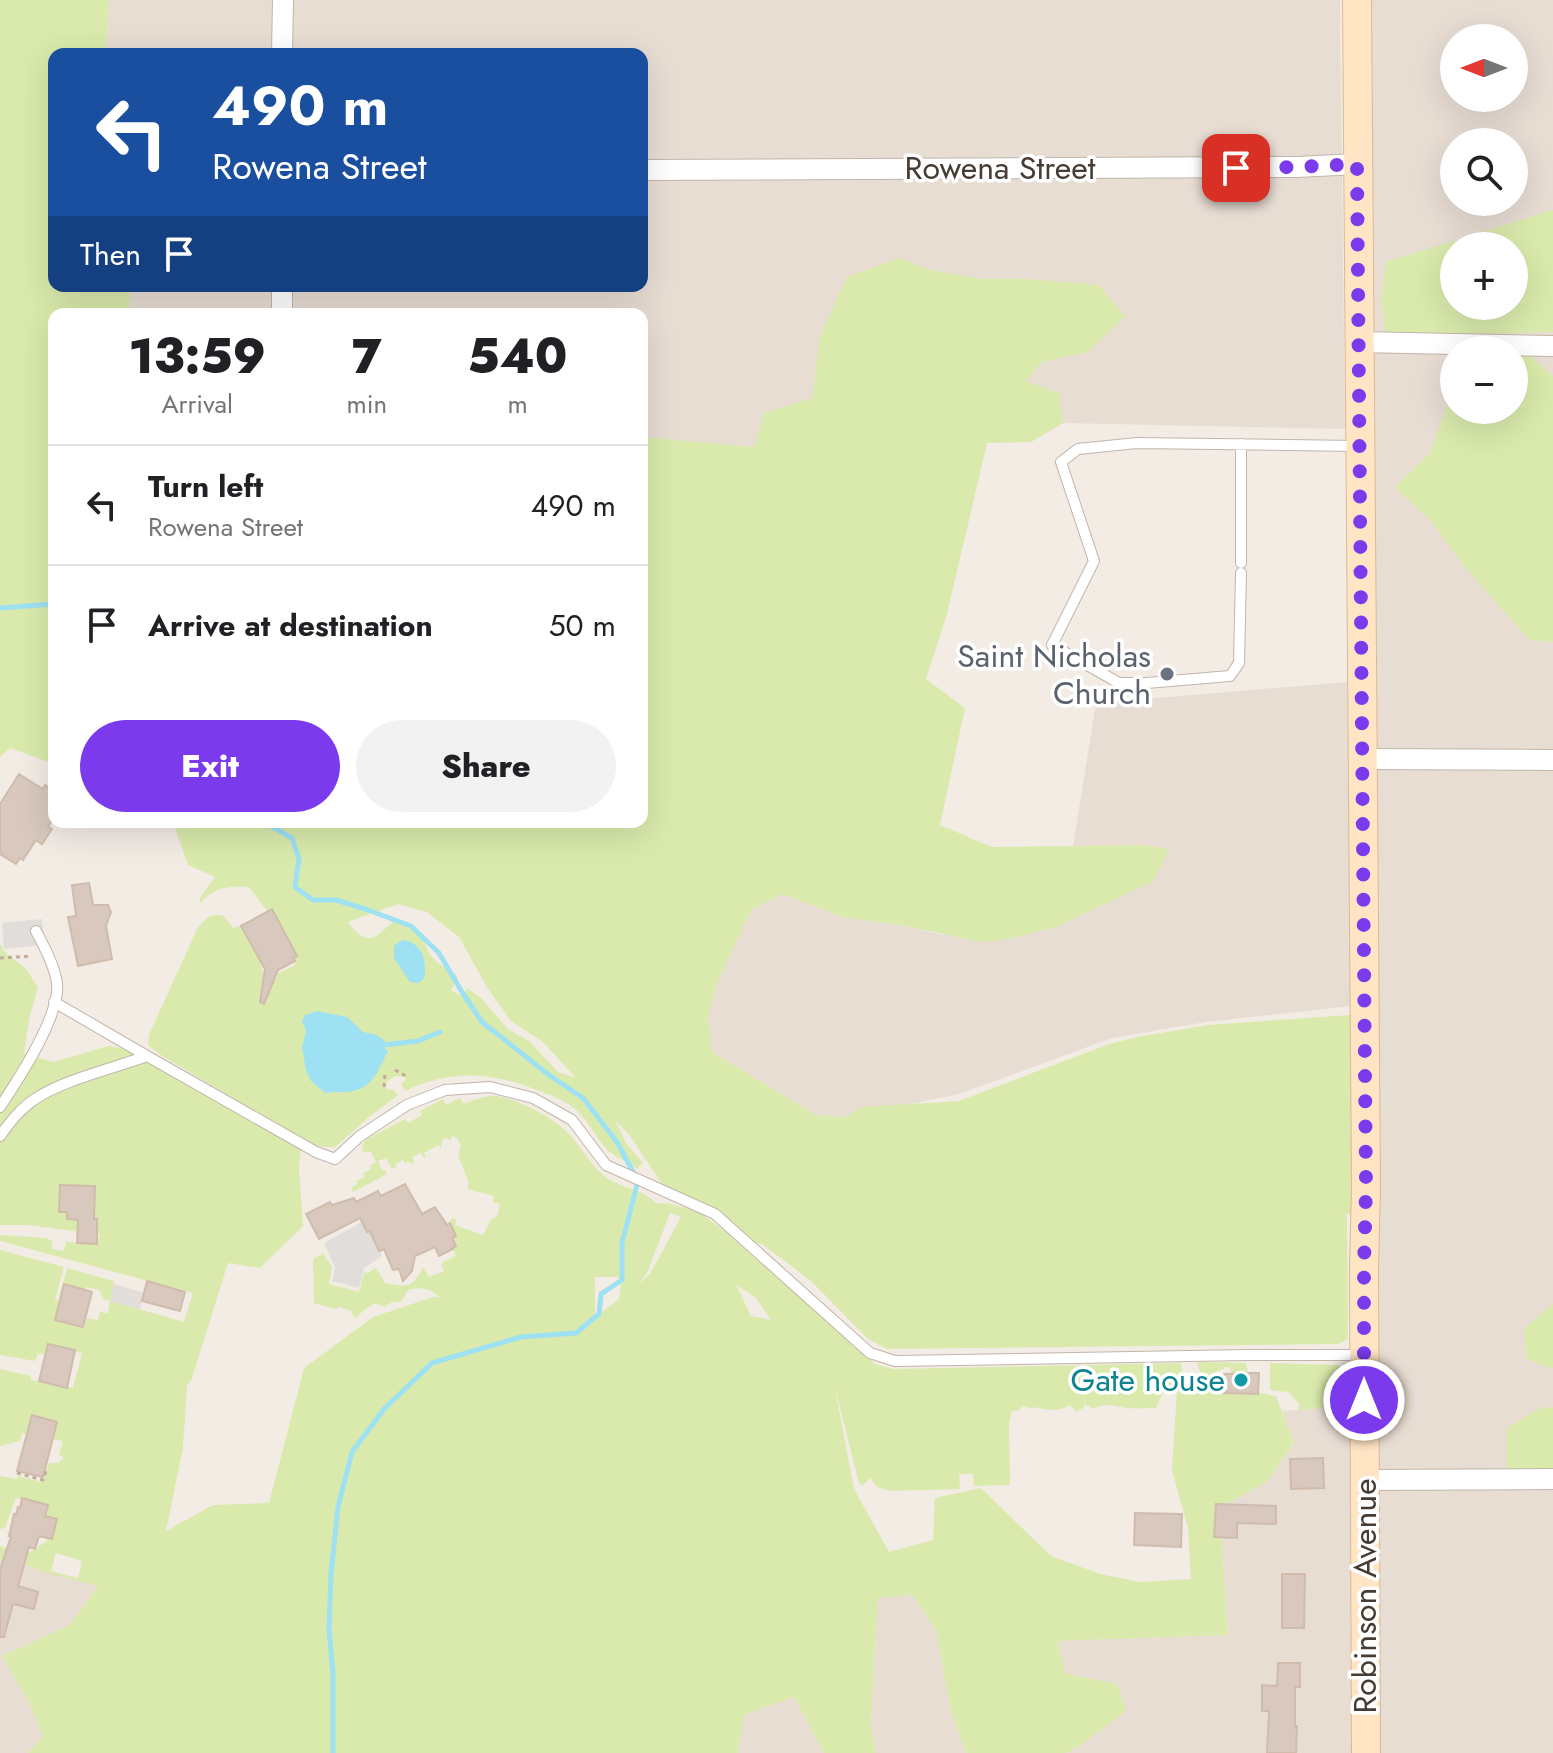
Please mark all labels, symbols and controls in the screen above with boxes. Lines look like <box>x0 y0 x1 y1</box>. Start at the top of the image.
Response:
north arrow <box>1440 24 1528 112</box>
map controls <box>1440 24 1528 424</box>
text: 490 m <box>212 65 388 146</box>
icon: left <box>80 80 184 184</box>
button: search <box>1440 128 1528 216</box>
pin <box>1202 134 1270 202</box>
text: Rowena Street <box>212 140 427 192</box>
street label: Rowena Street <box>905 145 1096 191</box>
icon: arrive <box>1214 146 1258 190</box>
icon: arrive <box>157 232 201 276</box>
button: + <box>1440 232 1528 320</box>
text: Then <box>80 233 141 276</box>
text: 13:59 <box>128 322 266 391</box>
text: 7 <box>352 322 382 391</box>
text: 540 <box>468 322 568 391</box>
button: − <box>1440 336 1528 424</box>
text: Arrival <box>161 385 233 423</box>
text: min <box>346 385 387 423</box>
text: m <box>507 385 528 423</box>
text: Turn left <box>148 465 263 508</box>
icon: left <box>80 483 124 527</box>
text: 490 m <box>531 484 616 527</box>
text: Rowena Street <box>148 508 303 546</box>
icon: arrive <box>80 603 124 647</box>
text: Arrive at destination <box>148 604 433 647</box>
text: 50 m <box>549 604 616 647</box>
place label: Saint Nicholas Church <box>957 633 1151 716</box>
marker: Saint Nicholas Church <box>1158 665 1176 683</box>
button: Exit <box>80 720 340 812</box>
button: Share <box>356 720 616 812</box>
place label: Gate house <box>1071 1357 1225 1403</box>
position arrow <box>1322 1358 1406 1442</box>
marker: Gate house <box>1232 1371 1250 1389</box>
street label: Robinson Avenue <box>1342 1478 1388 1714</box>

